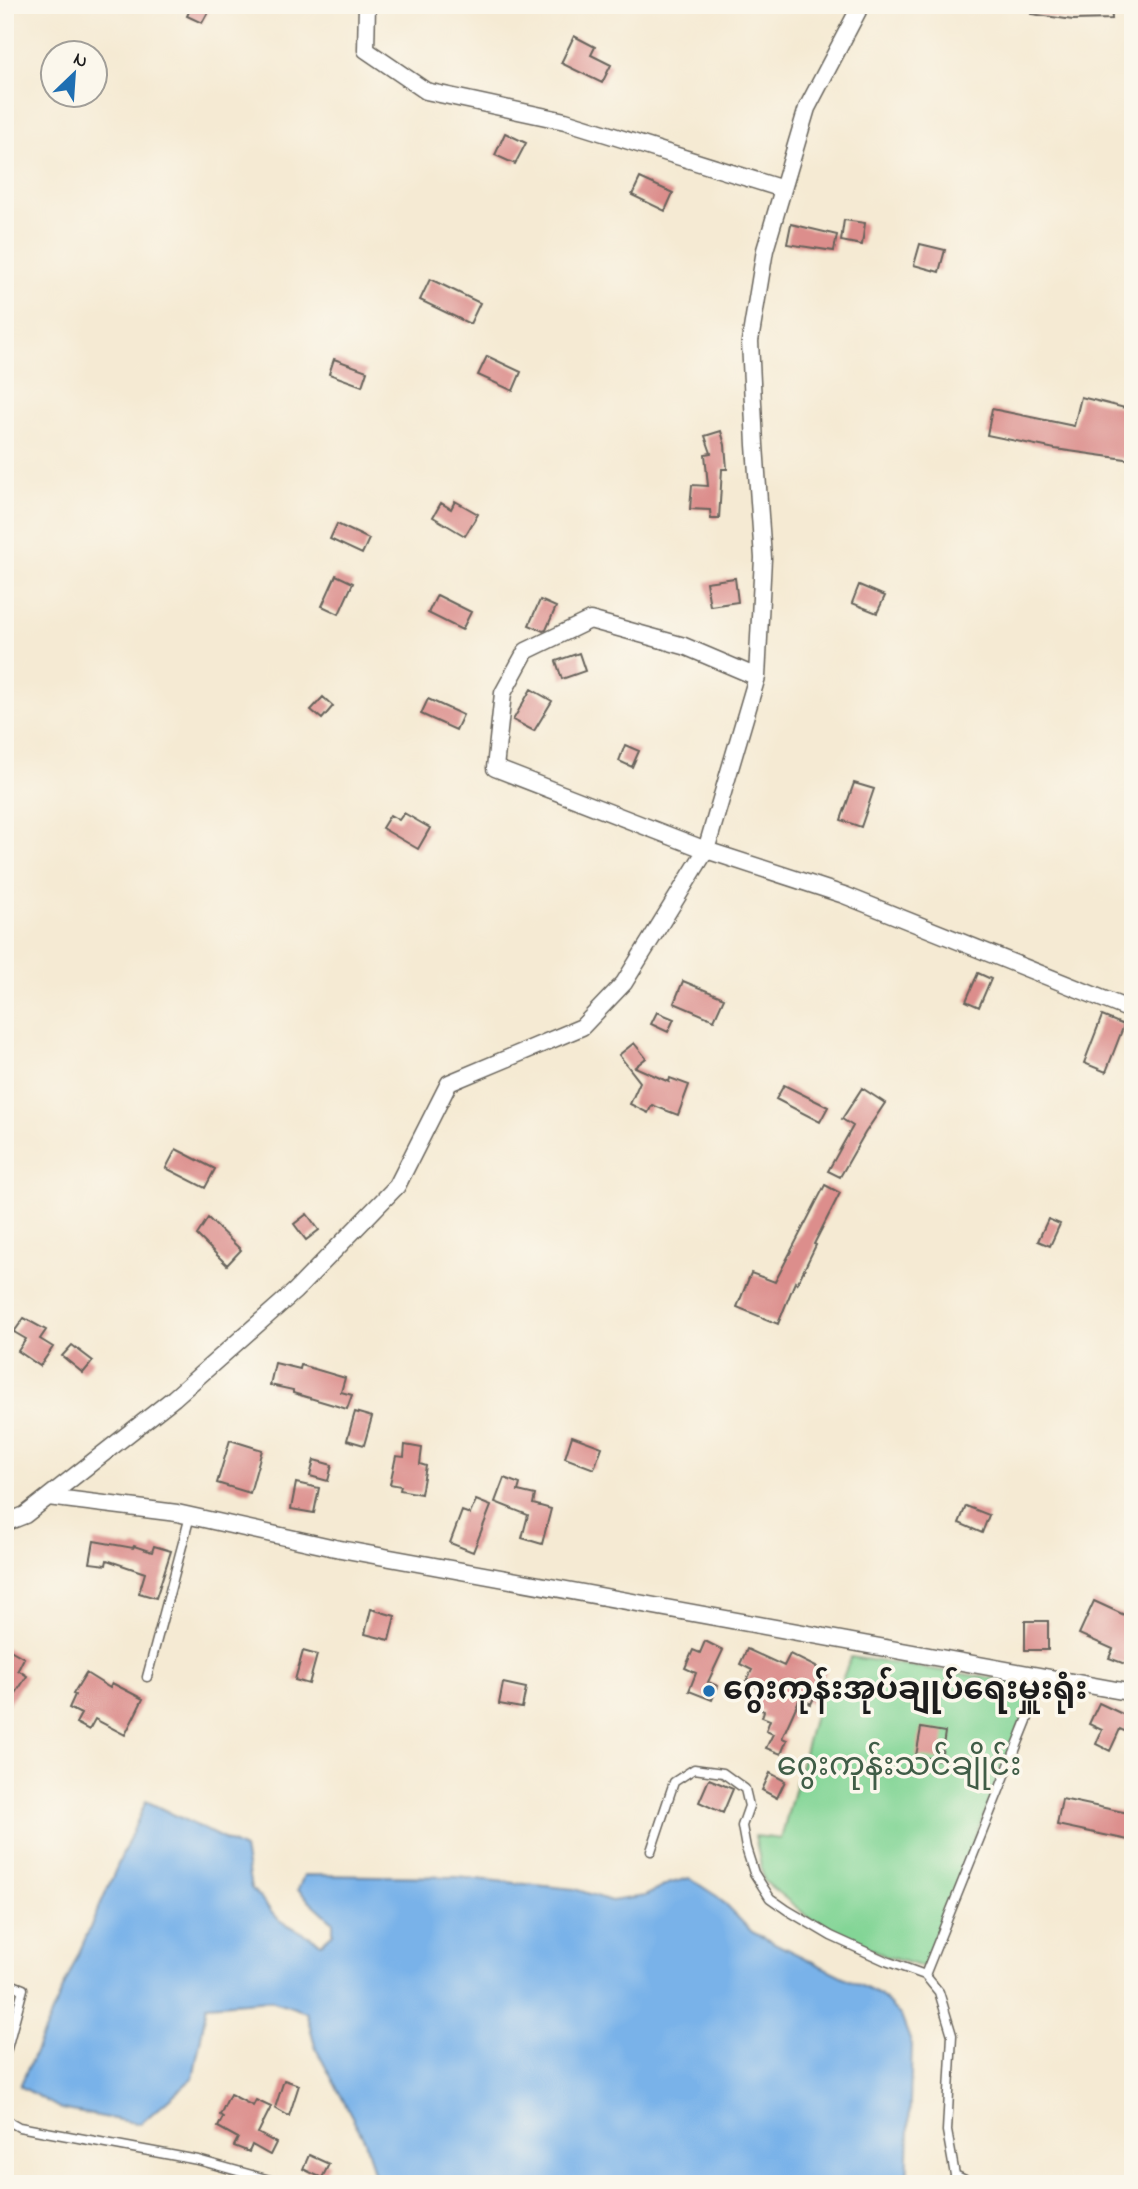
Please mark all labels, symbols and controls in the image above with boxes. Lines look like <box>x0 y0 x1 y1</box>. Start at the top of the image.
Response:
north arrow <box>38 38 108 108</box>
text: N <box>69 46 92 76</box>
place label: ဂွေးကုန်းအုပ်ချုပ်ရေးမှူးရုံး <box>723 1666 1087 1715</box>
marker: ဂွေးကုန်းအုပ်ချုပ်ရေးမှူးရုံး <box>701 1683 717 1699</box>
park label: ဂွေးကုန်းသင်ချိုင်း <box>777 1741 1021 1791</box>

